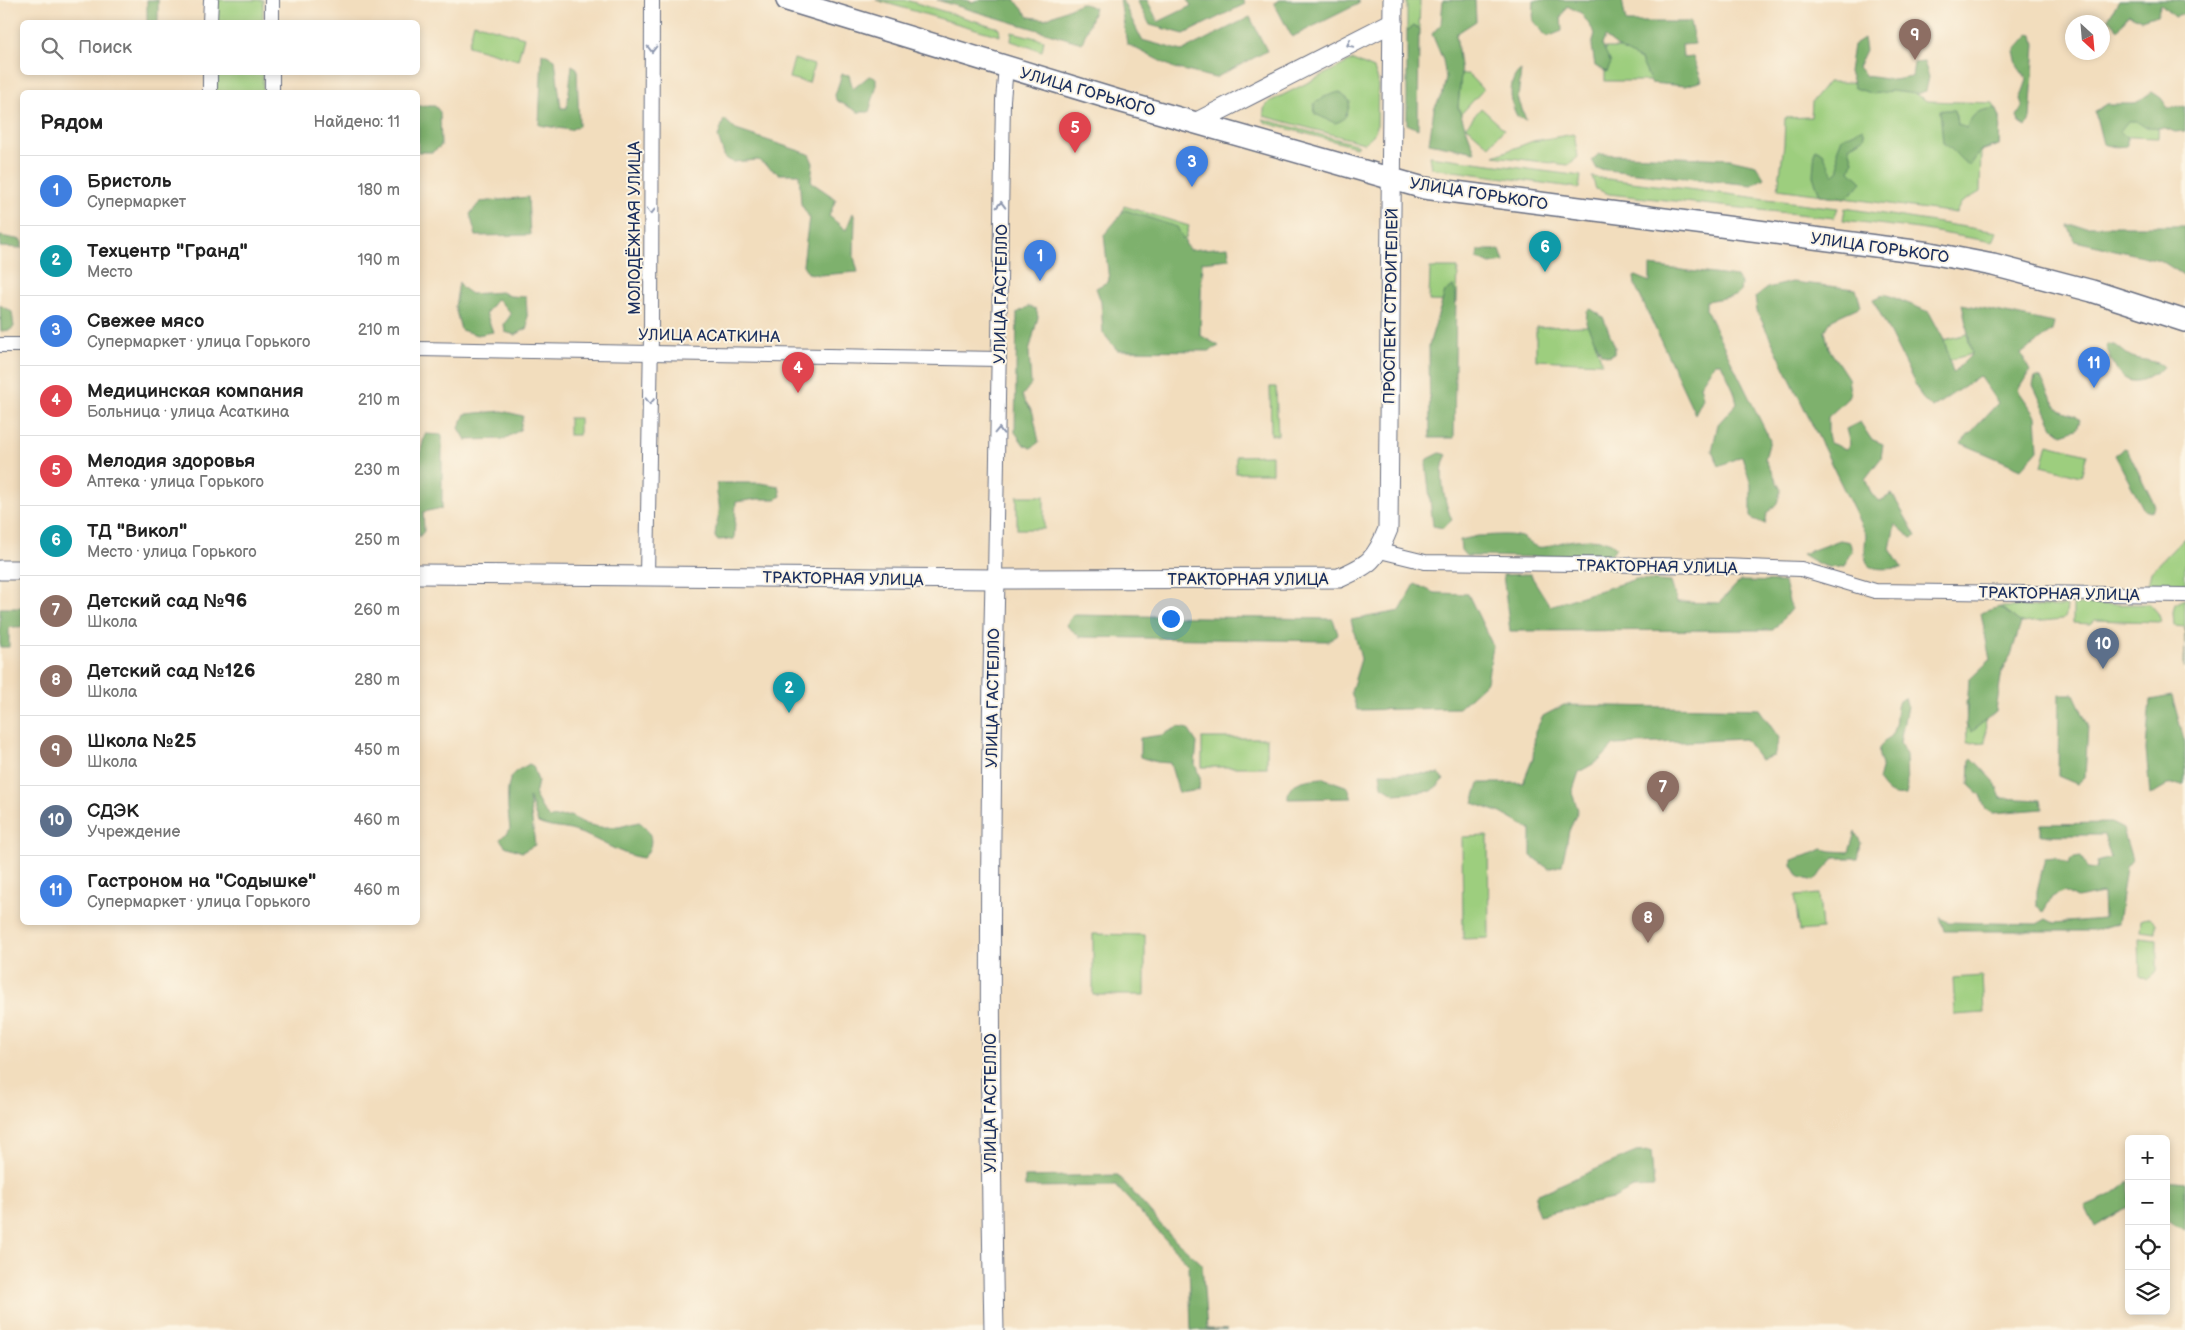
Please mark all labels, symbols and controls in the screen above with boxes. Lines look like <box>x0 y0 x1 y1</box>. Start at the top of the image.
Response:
north arrow <box>2065 15 2110 60</box>
pin: 9 <box>1899 19 1931 60</box>
search box <box>20 20 420 75</box>
icon: search <box>38 34 66 62</box>
text: Поиск <box>78 36 132 59</box>
one-way arrow <box>1346 38 1355 48</box>
one-way arrow <box>647 45 657 53</box>
street label: УЛИЦА ГОРЬКОГО <box>1018 64 1158 121</box>
text: Рядом <box>40 110 103 135</box>
pin: 5 <box>1059 112 1091 153</box>
text: Найдено: 11 <box>314 113 400 132</box>
street label: МОЛОДЁЖНАЯ УЛИЦА <box>625 141 645 315</box>
pin: 3 <box>1176 146 1208 187</box>
text: Бристоль <box>87 170 171 193</box>
street label: УЛИЦА ГОРЬКОГО <box>1408 174 1550 215</box>
text: 1 <box>53 181 59 200</box>
text: 180 m <box>358 181 400 200</box>
text: Супермаркет <box>87 193 186 212</box>
one-way arrow <box>996 201 1007 209</box>
one-way arrow <box>646 208 656 215</box>
street label: ПРОСПЕКТ СТРОИТЕЛЕЙ <box>1380 208 1403 404</box>
street label: УЛИЦА ГАСТЕЛЛО <box>991 224 1012 364</box>
street label: УЛИЦА ГОРЬКОГО <box>1809 229 1951 268</box>
pin: 6 <box>1529 231 1561 272</box>
text: Техцентр "Гранд" <box>87 240 248 263</box>
pin: 1 <box>1024 240 1056 281</box>
text: 2 <box>51 251 61 270</box>
text: 190 m <box>358 251 400 270</box>
text: Место <box>87 263 133 282</box>
text: Свежее мясо <box>87 310 204 333</box>
text: 3 <box>51 321 61 340</box>
text: 210 m <box>358 321 400 340</box>
street label: УЛИЦА АСАТКИНА <box>638 326 780 347</box>
text: Супермаркет · улица Горького <box>87 333 310 352</box>
pin: 11 <box>2078 347 2110 388</box>
pin: 4 <box>782 352 814 393</box>
text: Медицинская компания <box>87 380 304 403</box>
text: 4 <box>51 391 61 410</box>
text: 210 m <box>358 391 400 410</box>
one-way arrow <box>644 398 655 406</box>
text: Больница · улица Асаткина <box>87 403 290 422</box>
one-way arrow <box>993 427 1004 435</box>
text: Мелодия здоровья <box>87 450 255 473</box>
text: 5 <box>51 461 61 480</box>
text: 230 m <box>354 461 400 480</box>
text: Аптека · улица Горького <box>87 473 264 492</box>
text: ТД "Викол" <box>87 520 187 543</box>
text: 6 <box>51 531 61 550</box>
text: 250 m <box>354 531 400 550</box>
text: Место · улица Горького <box>87 543 257 562</box>
street label: ТРАКТОРНАЯ УЛИЦА <box>1576 557 1738 578</box>
street label: ТРАКТОРНАЯ УЛИЦА <box>762 569 924 590</box>
street label: ТРАКТОРНАЯ УЛИЦА <box>1167 571 1329 590</box>
street label: ТРАКТОРНАЯ УЛИЦА <box>1978 584 2140 605</box>
text: Детский сад №96 <box>87 590 247 613</box>
text: 7 <box>52 601 60 620</box>
text: 260 m <box>354 601 400 620</box>
your location <box>1158 606 1184 632</box>
text: Школа <box>87 613 137 632</box>
street label: УЛИЦА ГАСТЕЛЛО <box>983 628 1004 768</box>
pin: 10 <box>2087 628 2119 669</box>
text: Детский сад №126 <box>87 660 256 683</box>
text: 8 <box>51 671 61 690</box>
text: 280 m <box>354 671 400 690</box>
pin: 2 <box>773 672 805 713</box>
text: Школа <box>87 683 137 702</box>
text: Школа №25 <box>87 730 196 753</box>
text: 9 <box>51 741 61 760</box>
text: 450 m <box>354 741 400 760</box>
text: Школа <box>87 753 137 772</box>
pin: 7 <box>1647 771 1679 812</box>
text: СДЭК <box>87 800 139 823</box>
text: 10 <box>48 811 64 830</box>
text: 460 m <box>354 811 400 830</box>
text: Учреждение <box>87 823 180 842</box>
text: Гастроном на "Содышке" <box>87 870 316 893</box>
text: 11 <box>49 881 63 900</box>
text: 460 m <box>354 881 400 900</box>
text: Супермаркет · улица Горького <box>87 893 310 912</box>
pin: 8 <box>1632 902 1664 943</box>
street label: УЛИЦА ГАСТЕЛЛО <box>982 1033 1001 1173</box>
map controls <box>2125 1135 2170 1315</box>
button: + <box>2125 1135 2170 1180</box>
button: − <box>2125 1180 2170 1225</box>
button: locate <box>2125 1225 2170 1270</box>
button: layers <box>2125 1270 2170 1315</box>

